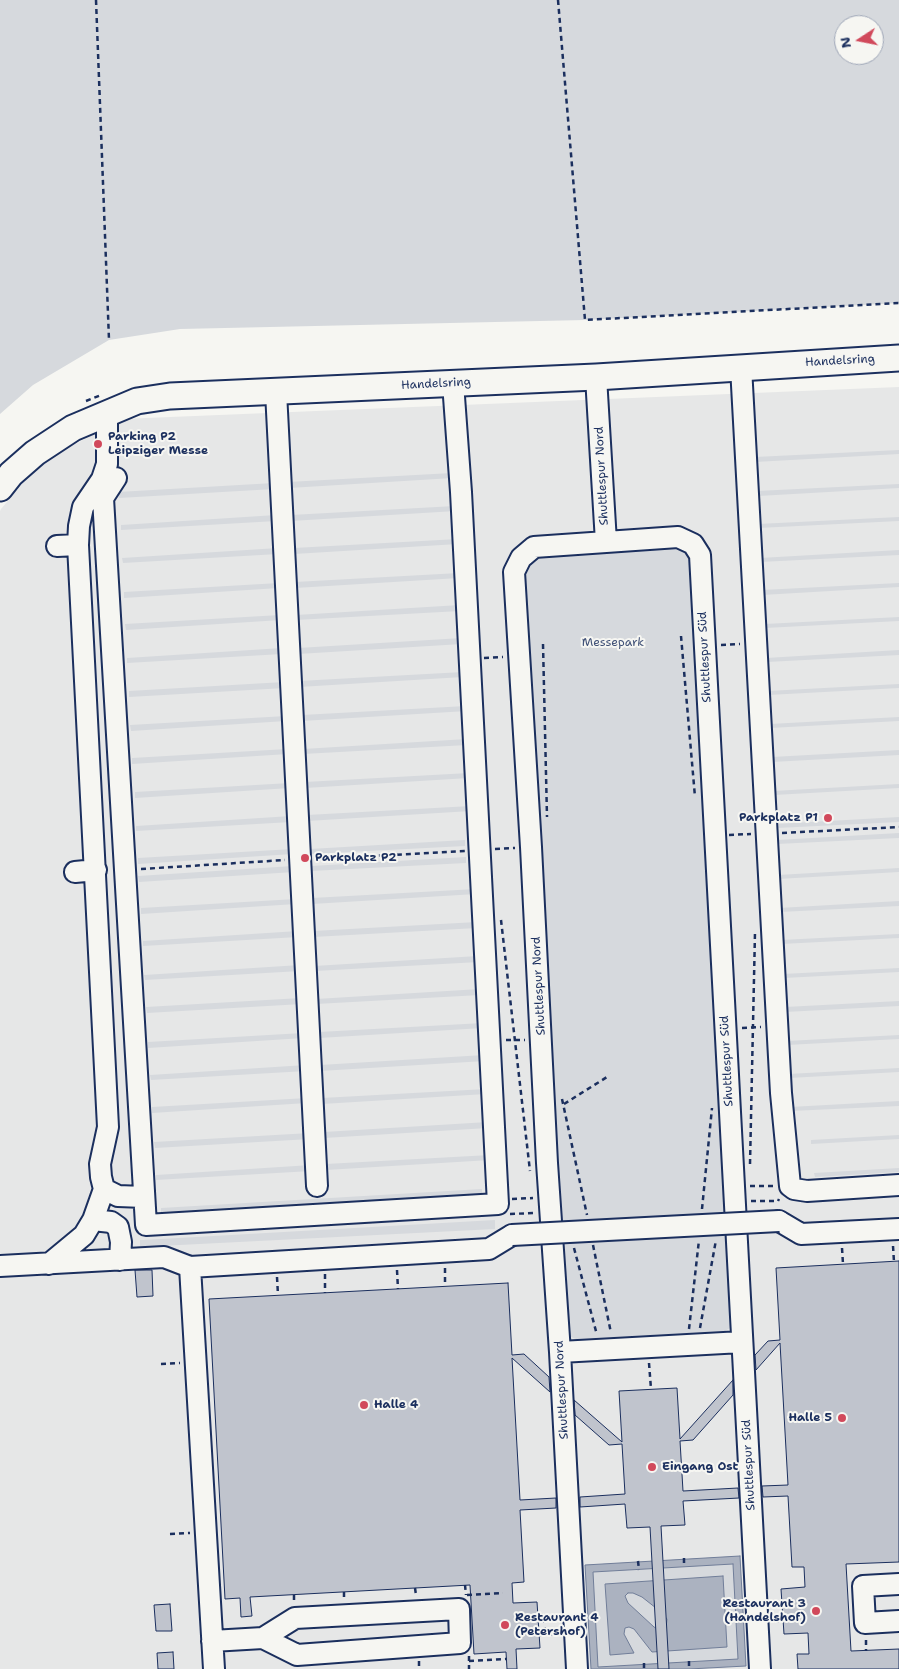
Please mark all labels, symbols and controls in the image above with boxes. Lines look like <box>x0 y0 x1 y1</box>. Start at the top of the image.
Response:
north arrow <box>834 15 884 65</box>
text: N <box>835 36 855 50</box>
street label: Handelsring <box>805 352 875 370</box>
street label: Handelsring <box>401 375 471 393</box>
street label: Shuttlespur Nord <box>592 426 612 526</box>
place label: Parking P2 Leipziger Messe <box>108 430 208 458</box>
marker: Parking P2 Leipziger Messe <box>92 438 104 450</box>
street label: Shuttlespur Süd <box>695 611 715 703</box>
park label: Messepark <box>582 636 644 650</box>
place label: Parkplatz P1 <box>739 811 818 825</box>
marker: Parkplatz P1 <box>822 812 834 824</box>
place label: Parkplatz P2 <box>315 851 397 865</box>
marker: Parkplatz P2 <box>299 852 311 864</box>
street label: Shuttlespur Nord <box>529 936 549 1036</box>
street label: Shuttlespur Süd <box>717 1015 737 1107</box>
street label: Shuttlespur Nord <box>552 1340 572 1440</box>
place label: Halle 4 <box>374 1398 418 1412</box>
marker: Halle 4 <box>358 1399 370 1411</box>
place label: Halle 5 <box>788 1411 832 1425</box>
marker: Halle 5 <box>836 1412 848 1424</box>
street label: Shuttlespur Süd <box>739 1419 759 1511</box>
place label: Eingang Ost <box>662 1460 738 1474</box>
marker: Eingang Ost <box>646 1461 658 1473</box>
place label: Restaurant 3 (Handelshof) <box>722 1597 806 1625</box>
marker: Restaurant 3 (Handelshof) <box>810 1605 822 1617</box>
place label: Restaurant 4 (Petershof) <box>515 1611 599 1639</box>
marker: Restaurant 4 (Petershof) <box>499 1619 511 1631</box>

